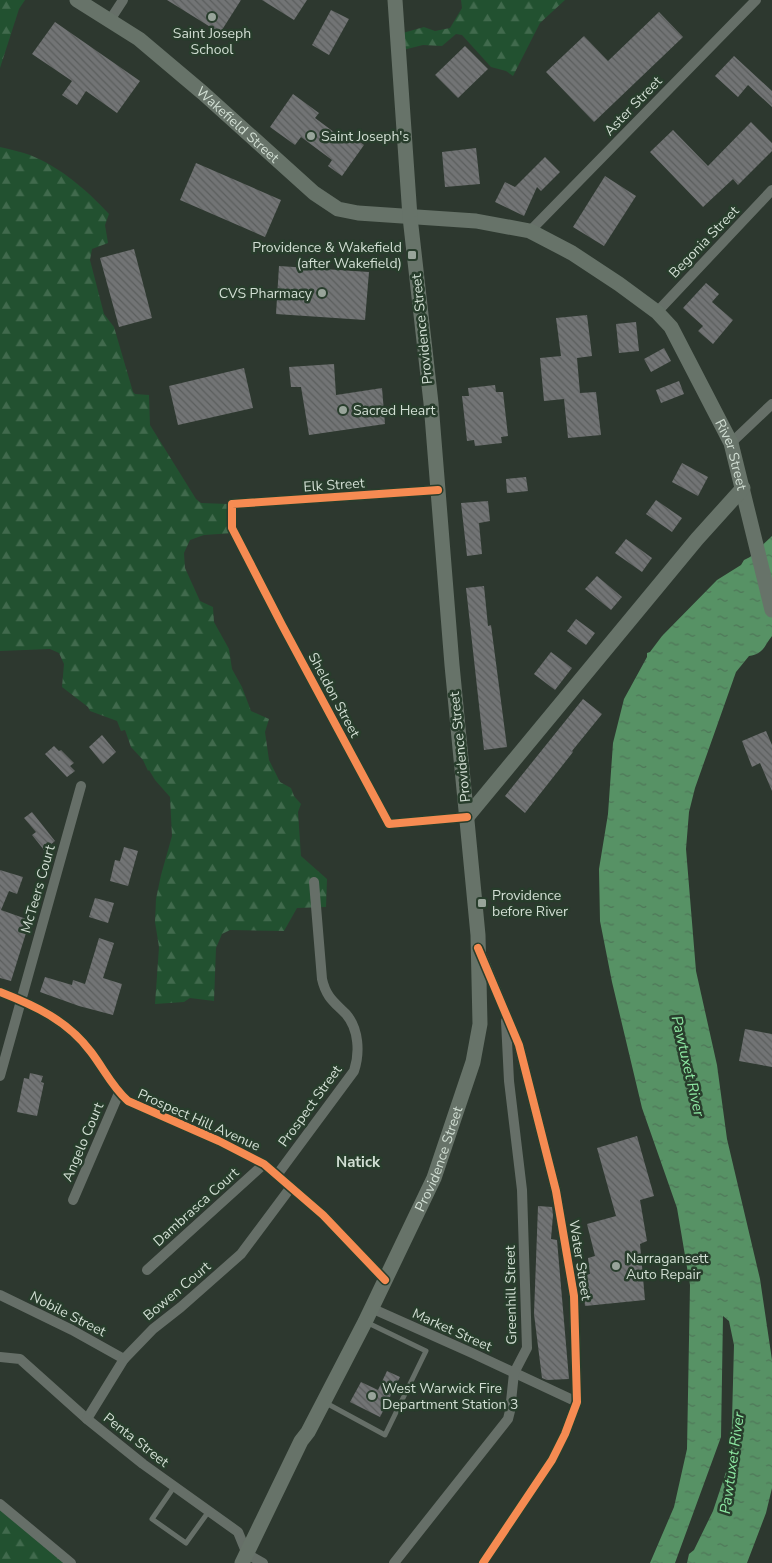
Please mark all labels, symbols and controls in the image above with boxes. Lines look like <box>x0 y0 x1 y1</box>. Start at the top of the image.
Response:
marker: Saint Joseph School <box>206 11 218 23</box>
place label: Saint Joseph School <box>173 24 251 59</box>
street label: Aster Street <box>600 72 666 140</box>
street label: Wakefield Street <box>192 82 284 167</box>
place label: Saint Joseph's <box>321 127 409 146</box>
marker: Saint Joseph's <box>305 130 317 142</box>
street label: Begonia Street <box>665 202 743 282</box>
place label: Providence & Wakefield (after Wakefield) <box>252 238 402 273</box>
marker: Providence & Wakefield (after Wakefield) <box>406 249 418 261</box>
street label: Providence Street <box>407 273 437 385</box>
place label: CVS Pharmacy <box>219 284 313 303</box>
marker: CVS Pharmacy <box>316 287 328 299</box>
place label: Sacred Heart <box>353 401 436 420</box>
marker: Sacred Heart <box>337 404 349 416</box>
street label: River Street <box>711 416 752 492</box>
street label: Elk Street <box>303 473 365 497</box>
street label: Sheldon Street <box>304 649 364 741</box>
street label: Providence Street <box>445 691 475 803</box>
street label: McTeers Court <box>16 843 60 935</box>
place label: Providence before River <box>492 886 568 921</box>
marker: Providence before River <box>476 897 488 909</box>
water label: Pawtuxet River <box>667 1014 709 1119</box>
street label: Prospect Street <box>274 1061 346 1151</box>
street label: Prospect Hill Avenue <box>135 1084 263 1156</box>
street label: Angelo Court <box>58 1099 108 1184</box>
street label: Providence Street <box>410 1104 467 1215</box>
district label: Natick <box>336 1152 381 1172</box>
street label: Dambrasca Court <box>149 1163 243 1251</box>
street label: Water Street <box>564 1218 596 1302</box>
street label: Greenhill Street <box>501 1245 521 1345</box>
place label: Narragansett Auto Repair <box>626 1249 709 1284</box>
street label: Bowen Court <box>139 1257 215 1325</box>
marker: Narragansett Auto Repair <box>610 1260 622 1272</box>
street label: Nobile Street <box>27 1287 109 1341</box>
street label: Market Street <box>409 1304 495 1356</box>
place label: West Warwick Fire Department Station 3 <box>382 1379 518 1414</box>
marker: West Warwick Fire Department Station 3 <box>366 1390 378 1402</box>
street label: Penta Street <box>99 1408 173 1472</box>
water label: Pawtuxet River <box>715 1410 749 1515</box>

